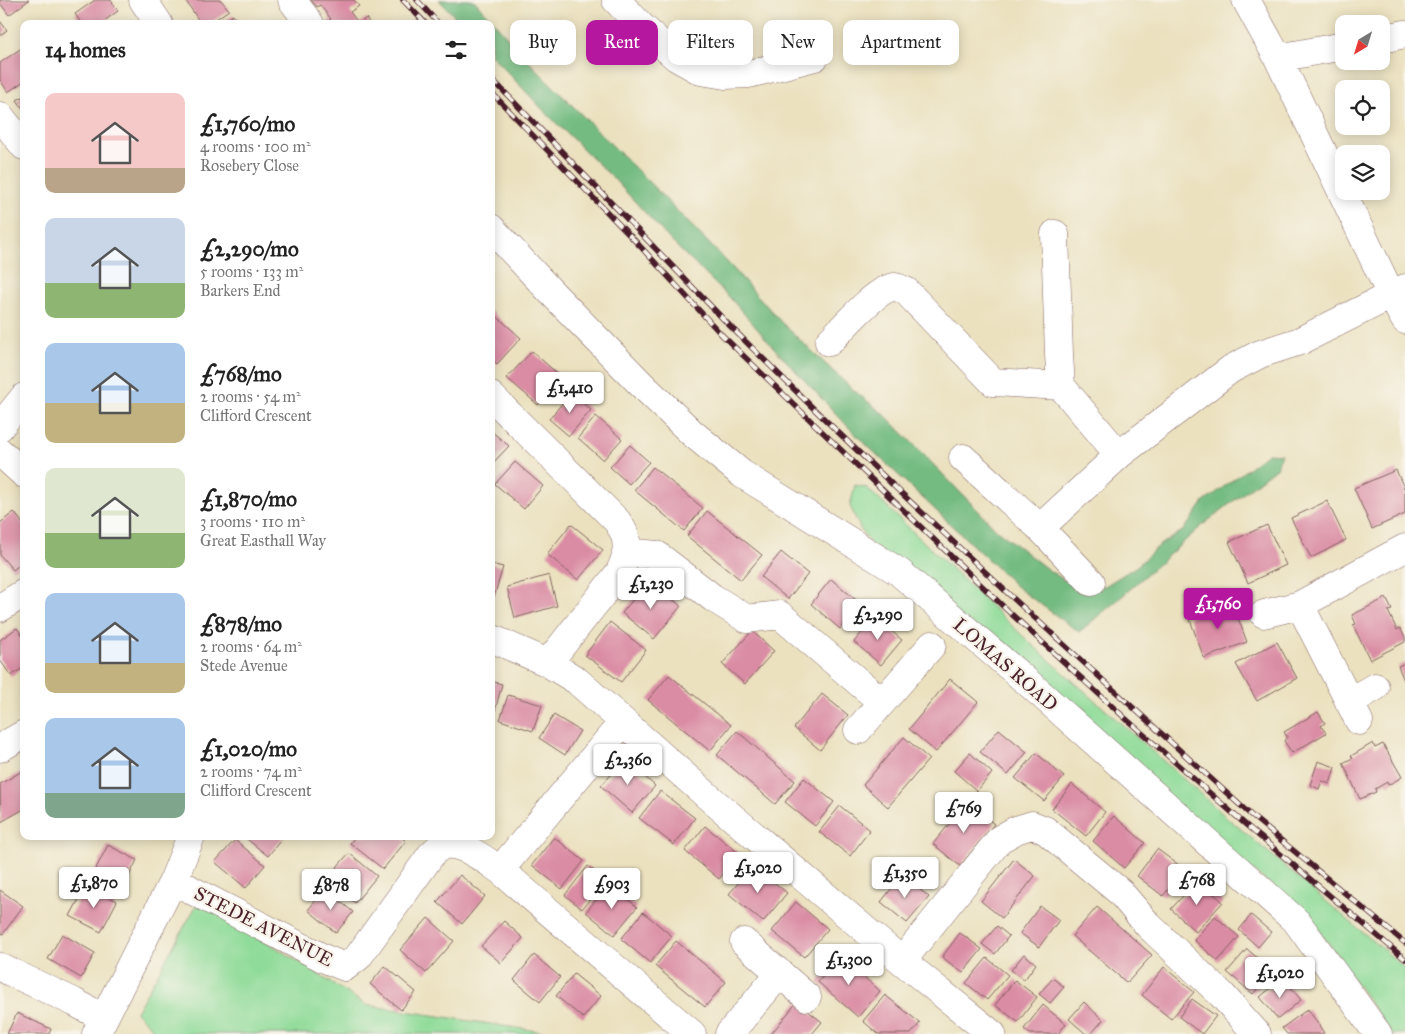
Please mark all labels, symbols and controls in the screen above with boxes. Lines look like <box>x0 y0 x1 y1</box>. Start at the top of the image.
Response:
north arrow <box>1335 15 1390 70</box>
map controls <box>1335 15 1390 200</box>
chip: Buy <box>510 20 576 65</box>
chip: Rent <box>586 20 658 65</box>
chip: Filters <box>668 20 753 65</box>
chip: New <box>763 20 833 65</box>
chip: Apartment <box>843 20 959 65</box>
icon: filters <box>442 36 470 64</box>
text: 14 homes <box>45 37 126 63</box>
button: locate <box>1335 80 1390 135</box>
text: £1,760/mo <box>200 111 295 137</box>
icon: home <box>85 113 145 173</box>
text: 4 rooms · 100 m² <box>200 137 311 156</box>
button: layers <box>1335 145 1390 200</box>
text: Rosebery Close <box>200 156 299 175</box>
text: £2,290/mo <box>200 236 299 262</box>
icon: home <box>85 238 145 298</box>
text: 5 rooms · 133 m² <box>200 262 303 281</box>
text: Barkers End <box>200 281 281 300</box>
text: £768/mo <box>200 361 282 387</box>
icon: home <box>85 363 145 423</box>
pin: £1,410 <box>529 372 611 414</box>
text: £1,410 <box>547 378 593 397</box>
text: 2 rooms · 54 m² <box>200 387 301 406</box>
text: Clifford Crescent <box>200 406 312 425</box>
text: £1,870/mo <box>200 486 297 512</box>
icon: home <box>85 488 145 548</box>
text: 3 rooms · 110 m² <box>200 512 305 531</box>
text: Great Easthall Way <box>200 531 326 550</box>
pin: £1,230 <box>610 568 692 610</box>
text: £1,230 <box>628 574 674 593</box>
pin: £1,760 <box>1177 588 1259 630</box>
text: £1,760 <box>1195 594 1241 613</box>
pin: £2,290 <box>837 598 919 641</box>
text: £2,290 <box>853 605 903 624</box>
text: £878/mo <box>200 611 282 637</box>
icon: home <box>85 613 145 673</box>
street label: LOMAS ROAD <box>949 613 1063 716</box>
text: 2 rooms · 64 m² <box>200 637 302 656</box>
text: Stede Avenue <box>200 656 288 675</box>
text: £1,020/mo <box>200 736 297 762</box>
icon: home <box>85 738 145 798</box>
pin: £2,360 <box>587 744 669 786</box>
text: £2,360 <box>604 750 652 769</box>
text: 2 rooms · 74 m² <box>200 762 302 781</box>
text: Clifford Crescent <box>200 781 312 800</box>
pin: £769 <box>934 792 994 834</box>
text: £769 <box>946 798 982 817</box>
pin: £1,020 <box>717 852 799 894</box>
pin: £1,350 <box>864 856 946 899</box>
text: £1,020 <box>734 858 782 877</box>
text: £1,350 <box>883 863 927 882</box>
pin: £768 <box>1167 864 1227 906</box>
pin: £1,870 <box>53 866 135 909</box>
pin: £878 <box>301 868 361 911</box>
pin: £903 <box>582 868 642 910</box>
text: £768 <box>1179 870 1215 889</box>
text: £1,870 <box>70 873 118 892</box>
text: £903 <box>594 874 630 893</box>
text: £878 <box>313 875 349 894</box>
street label: STEDE AVENUE <box>190 881 337 972</box>
pin: £1,300 <box>808 944 890 986</box>
text: £1,300 <box>826 950 872 969</box>
pin: £1,020 <box>1239 956 1321 999</box>
text: £1,020 <box>1256 963 1304 982</box>

